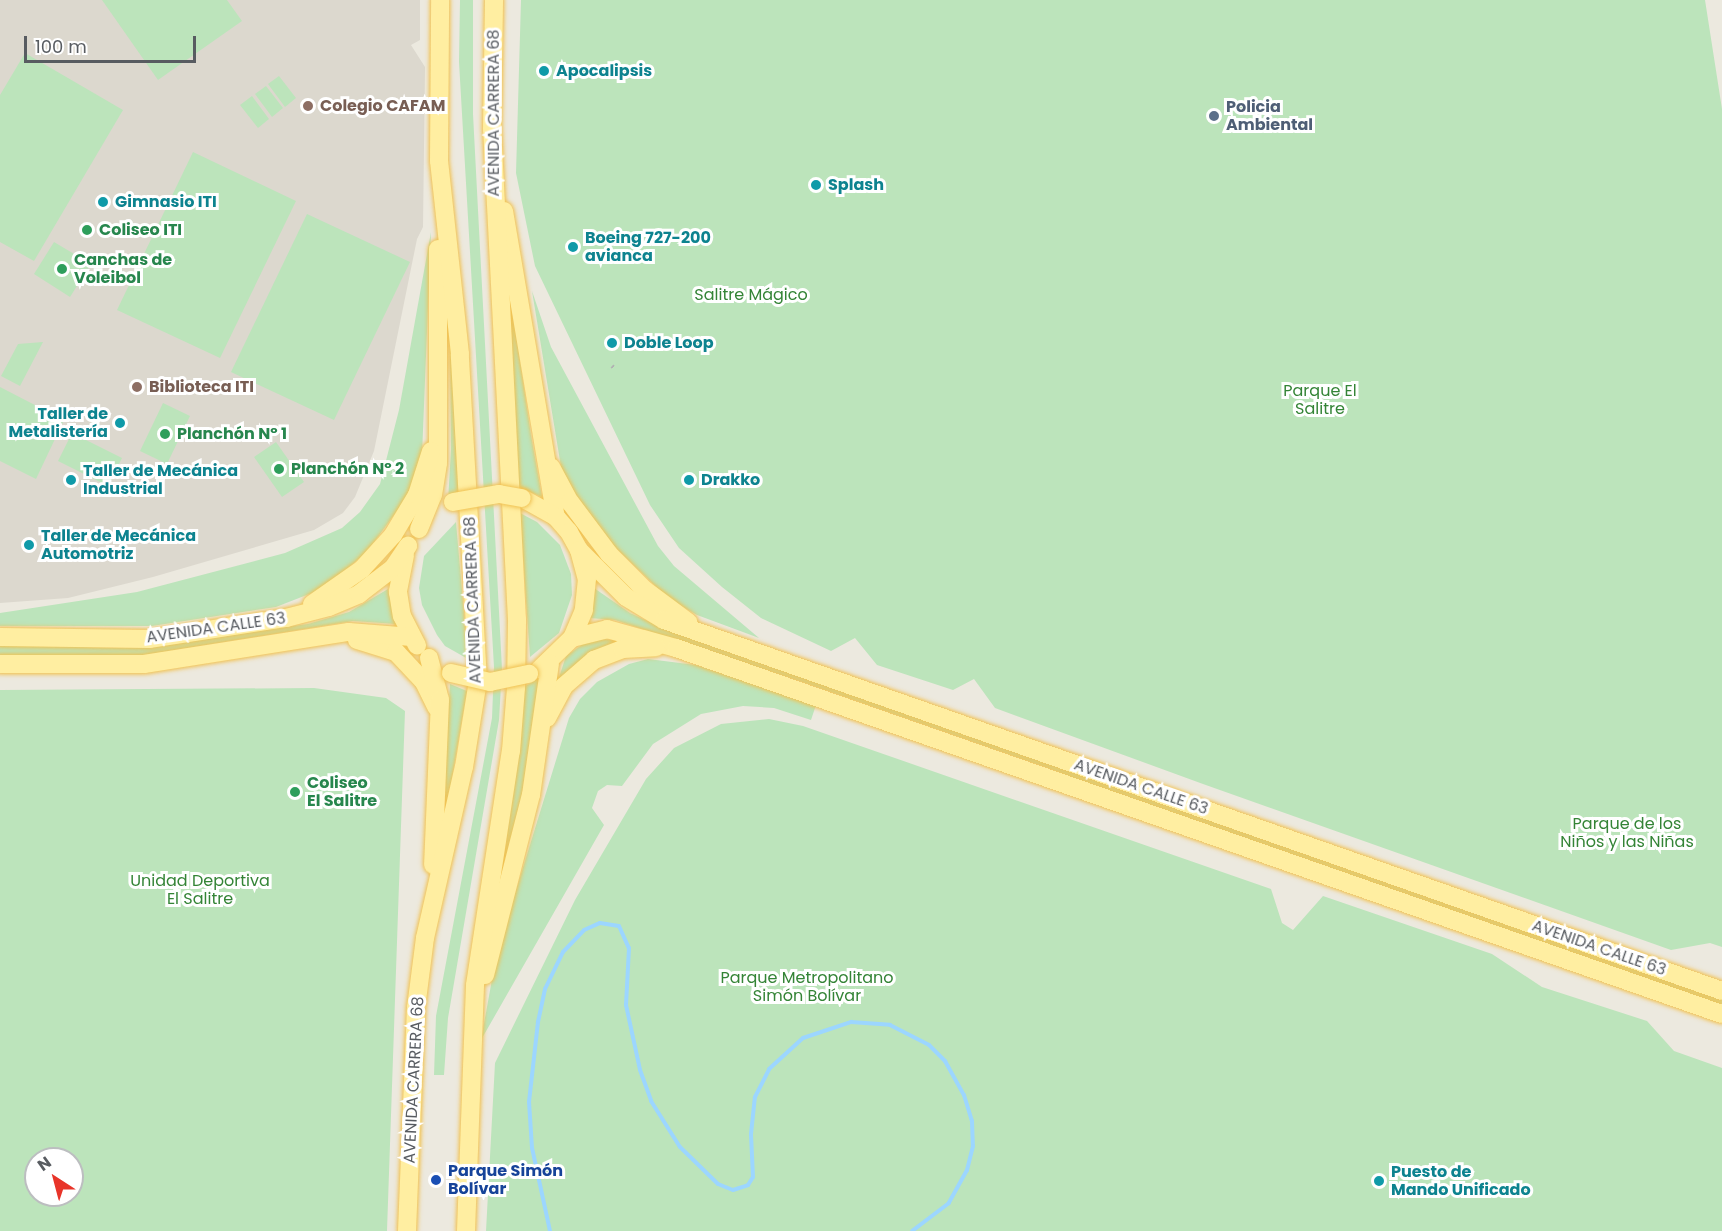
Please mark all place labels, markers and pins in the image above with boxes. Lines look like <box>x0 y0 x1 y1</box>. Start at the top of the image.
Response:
place label: Apocalipsis <box>556 61 652 81</box>
marker: Apocalipsis <box>537 64 551 78</box>
place label: Colegio CAFAM <box>320 96 445 116</box>
place label: Policia Ambiental <box>1226 97 1313 135</box>
marker: Colegio CAFAM <box>301 99 315 113</box>
marker: Policia Ambiental <box>1207 109 1221 123</box>
place label: Splash <box>828 175 884 195</box>
marker: Splash <box>809 178 823 192</box>
place label: Gimnasio ITI <box>115 192 217 212</box>
marker: Gimnasio ITI <box>96 195 110 209</box>
place label: Coliseo ITI <box>99 220 182 240</box>
marker: Coliseo ITI <box>80 223 94 237</box>
place label: Boeing 727-200 avianca <box>585 228 711 266</box>
marker: Boeing 727-200 avianca <box>566 240 580 254</box>
place label: Canchas de Voleibol <box>74 250 172 288</box>
marker: Canchas de Voleibol <box>55 262 69 276</box>
place label: Doble Loop <box>624 333 714 353</box>
marker: Doble Loop <box>605 336 619 350</box>
place label: Biblioteca ITI <box>149 377 254 397</box>
marker: Biblioteca ITI <box>130 380 144 394</box>
place label: Taller de Metalistería <box>9 404 108 442</box>
marker: Taller de Metalistería <box>113 416 127 430</box>
place label: Planchón Nº 1 <box>177 424 287 444</box>
marker: Planchón Nº 1 <box>158 427 172 441</box>
place label: Planchón Nº 2 <box>291 459 404 479</box>
place label: Taller de Mecánica Industrial <box>83 461 238 499</box>
marker: Planchón Nº 2 <box>272 462 286 476</box>
place label: Drakko <box>701 470 760 490</box>
marker: Taller de Mecánica Industrial <box>64 473 78 487</box>
marker: Drakko <box>682 473 696 487</box>
place label: Taller de Mecánica Automotriz <box>41 526 196 564</box>
marker: Taller de Mecánica Automotriz <box>22 538 36 552</box>
place label: Coliseo El Salitre <box>307 773 377 811</box>
marker: Coliseo El Salitre <box>288 785 302 799</box>
place label: Parque Simón Bolívar <box>448 1161 563 1199</box>
place label: Puesto de Mando Unificado <box>1391 1162 1531 1200</box>
marker: Parque Simón Bolívar <box>429 1173 443 1187</box>
marker: Puesto de Mando Unificado <box>1372 1174 1386 1188</box>

